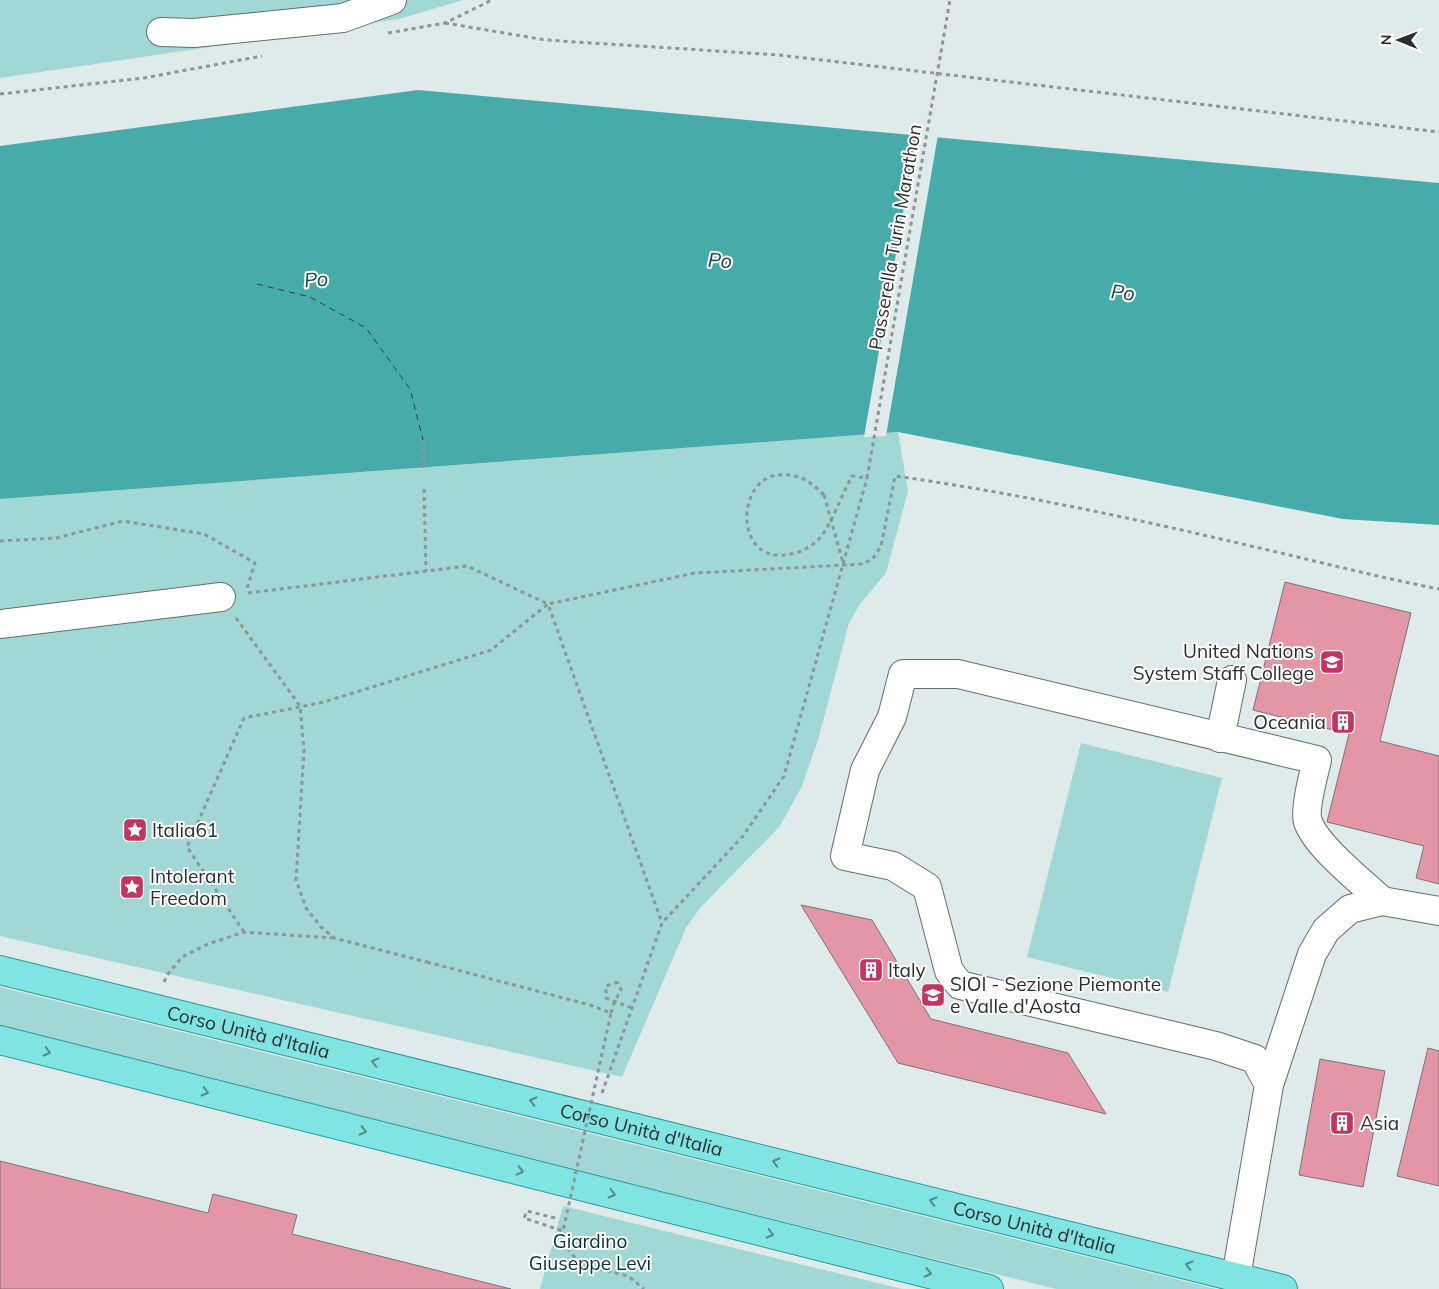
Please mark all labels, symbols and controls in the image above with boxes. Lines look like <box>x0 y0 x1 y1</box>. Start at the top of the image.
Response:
north arrow <box>1374 15 1424 65</box>
text: N <box>1377 34 1395 45</box>
street label: Passerella Turin Marathon <box>863 122 927 352</box>
water label: Po <box>707 247 733 273</box>
water label: Po <box>303 266 329 292</box>
water label: Po <box>1110 278 1136 306</box>
place label: United Nations System Staff College <box>1133 639 1314 685</box>
school or university icon: United Nations System Staff College <box>1319 649 1345 675</box>
building icon: Oceania <box>1330 709 1356 735</box>
place label: Oceania <box>1253 710 1326 734</box>
place icon: Italia61 <box>122 817 148 843</box>
place label: Italia61 <box>152 818 218 842</box>
place label: Intolerant Freedom <box>150 864 235 910</box>
place icon: Intolerant Freedom <box>119 874 145 900</box>
building icon: Italy <box>858 957 884 983</box>
place label: Italy <box>888 958 926 982</box>
place label: SIOI - Sezione Piemonte e Valle d'Aosta <box>950 972 1161 1018</box>
school or university icon: SIOI - Sezione Piemonte e Valle d'Aosta <box>920 982 946 1008</box>
street label: Corso Unità d'Italia <box>165 1000 332 1064</box>
one-way arrow <box>43 1046 52 1057</box>
one-way arrow <box>371 1057 380 1068</box>
one-way arrow <box>200 1086 209 1097</box>
one-way arrow <box>529 1096 538 1107</box>
street label: Corso Unità d'Italia <box>558 1098 725 1161</box>
building icon: Asia <box>1329 1110 1355 1136</box>
place label: Asia <box>1360 1111 1399 1135</box>
one-way arrow <box>358 1125 367 1136</box>
one-way arrow <box>772 1157 780 1167</box>
one-way arrow <box>516 1165 525 1176</box>
one-way arrow <box>608 1188 617 1199</box>
street label: Corso Unità d'Italia <box>951 1195 1118 1259</box>
one-way arrow <box>929 1196 938 1207</box>
one-way arrow <box>766 1228 774 1239</box>
park label: Giardino Giuseppe Levi <box>529 1229 651 1275</box>
one-way arrow <box>1185 1260 1194 1271</box>
one-way arrow <box>923 1268 931 1278</box>

